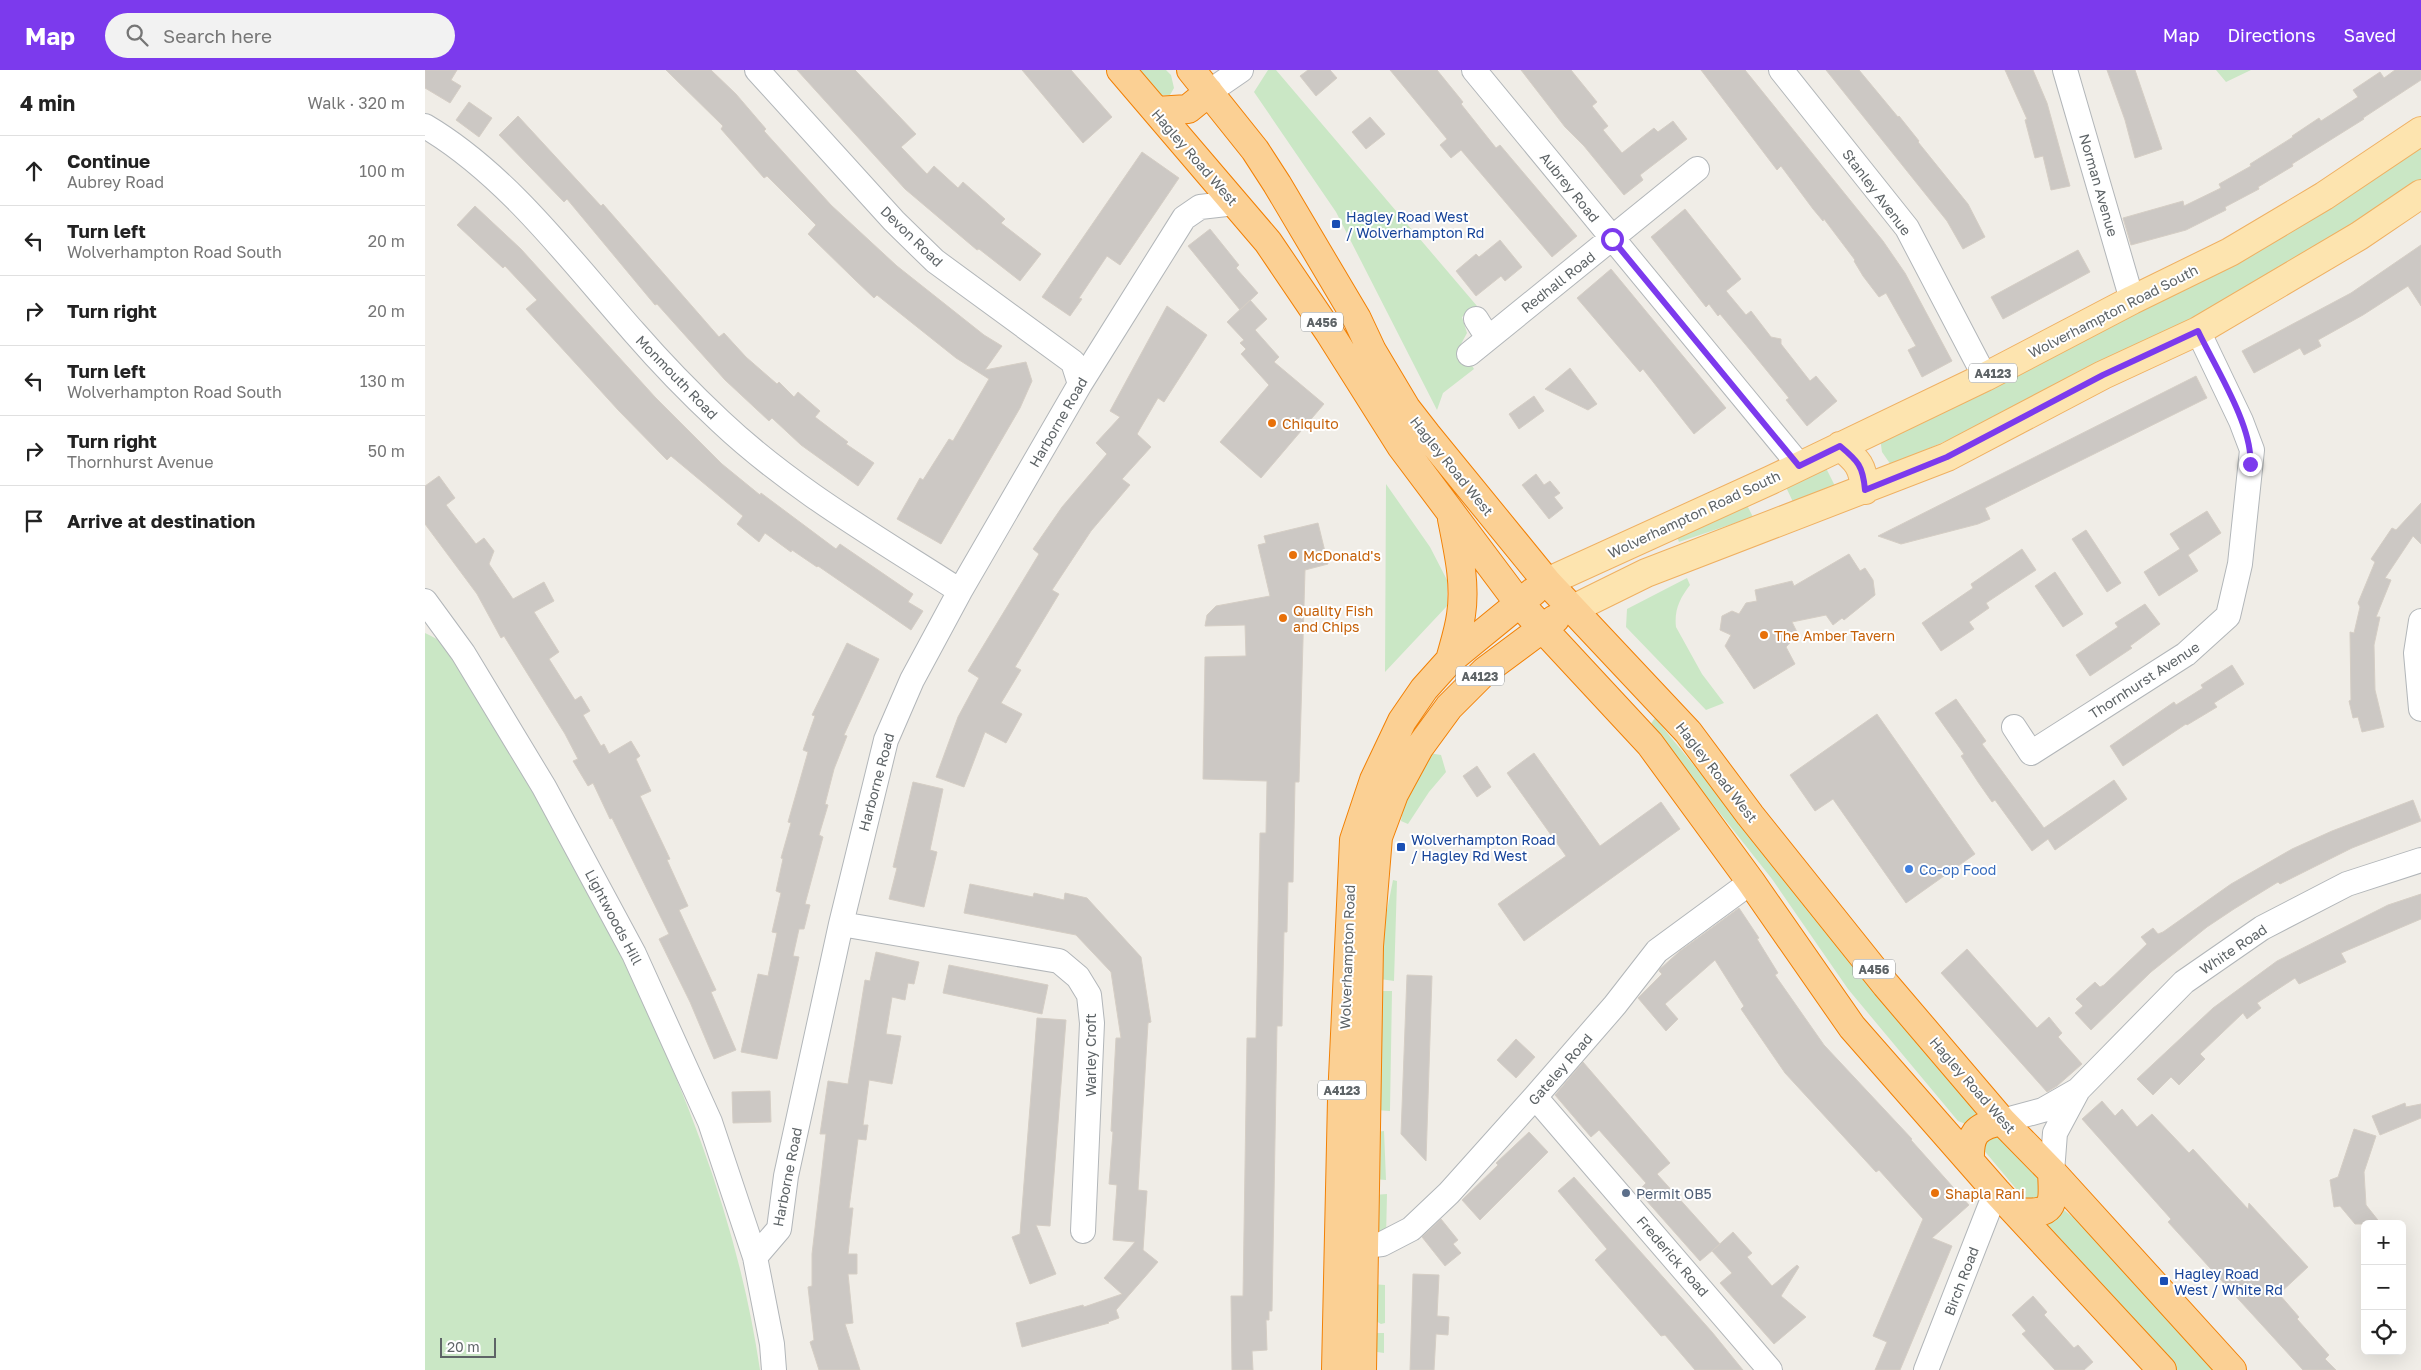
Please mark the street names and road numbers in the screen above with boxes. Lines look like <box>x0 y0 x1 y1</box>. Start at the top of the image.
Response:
street label: Hagley Road West <box>1148 105 1242 209</box>
street label: Norman Avenue <box>2076 132 2122 238</box>
street label: Stanley Avenue <box>1839 145 1915 239</box>
street label: Aubrey Road <box>1537 149 1603 225</box>
street label: Devon Road <box>877 202 947 270</box>
street label: Redhall Road <box>1518 248 1598 316</box>
street label: Wolverhampton Road South <box>2025 261 2201 361</box>
road number: A456 <box>1301 312 1343 332</box>
street label: Monmouth Road <box>633 331 721 423</box>
road number: A4123 <box>1969 364 2017 382</box>
street label: Harborne Road <box>1025 374 1091 470</box>
street label: Hagley Road West <box>1407 413 1497 519</box>
street label: Wolverhampton Road South <box>1605 467 1783 561</box>
street label: Thornhurst Avenue <box>2086 638 2202 722</box>
road number: A4123 <box>1456 666 1504 686</box>
street label: Hagley Road West <box>1673 719 1761 825</box>
street label: Harborne Road <box>855 731 897 833</box>
street label: Lightwoods Hill <box>582 866 646 968</box>
street label: Wolverhampton Road <box>1336 884 1358 1030</box>
street label: White Road <box>2196 920 2270 978</box>
road number: A456 <box>1853 960 1895 979</box>
street label: Warley Croft <box>1082 1013 1099 1097</box>
street label: Gateley Road <box>1524 1030 1596 1108</box>
street label: Hagley Road West <box>1926 1033 2020 1137</box>
road number: A4123 <box>1318 1080 1366 1100</box>
street label: Harborne Road <box>769 1126 805 1228</box>
street label: Frederick Road <box>1633 1212 1713 1300</box>
street label: Birch Road <box>1940 1244 1982 1318</box>

